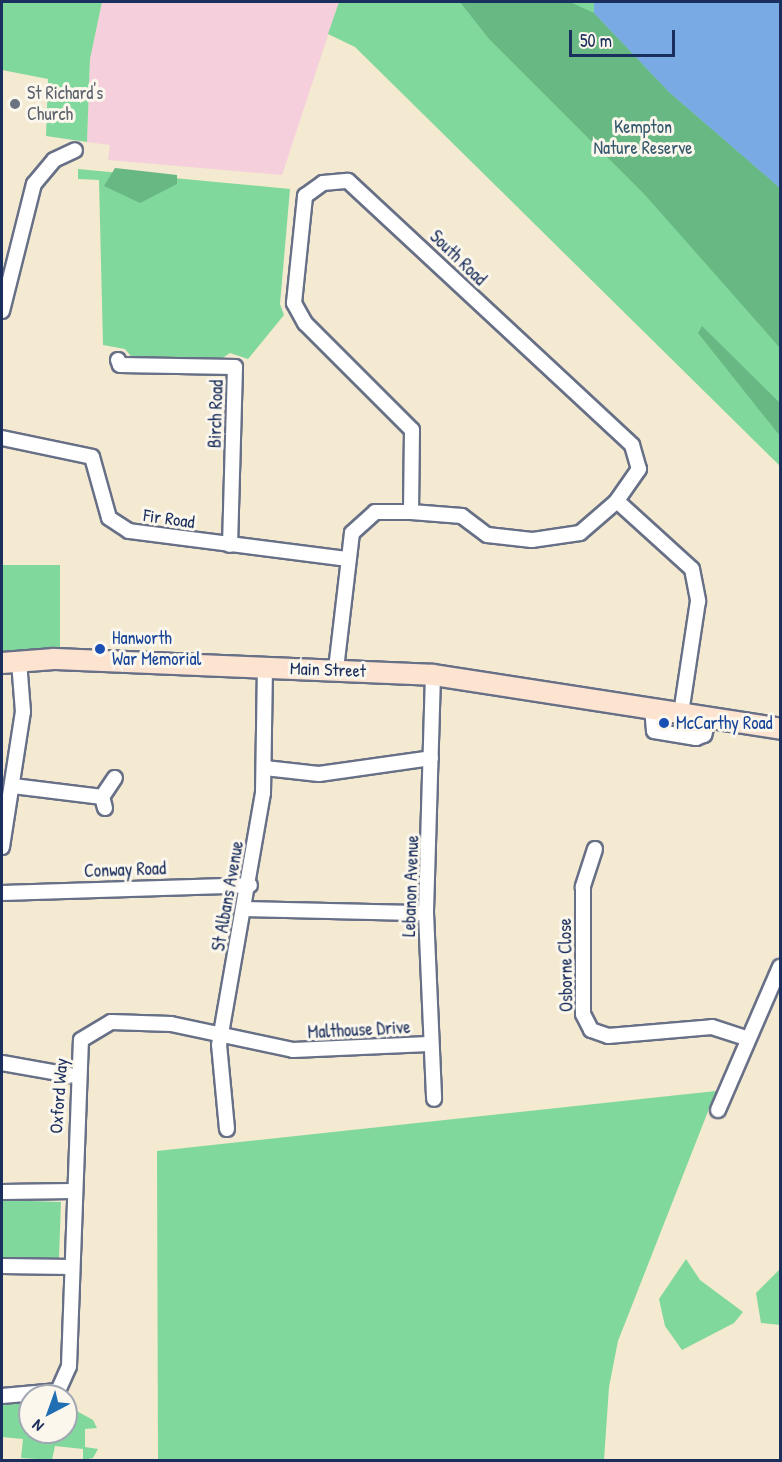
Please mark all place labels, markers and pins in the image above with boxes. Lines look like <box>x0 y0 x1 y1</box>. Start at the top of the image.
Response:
place label: St Richard's Church <box>27 83 103 125</box>
marker: St Richard's Church <box>8 97 22 111</box>
place label: Hanworth War Memorial <box>112 628 201 670</box>
marker: Hanworth War Memorial <box>93 642 107 656</box>
place label: McCarthy Road <box>676 712 773 734</box>
marker: McCarthy Road <box>657 716 671 730</box>

